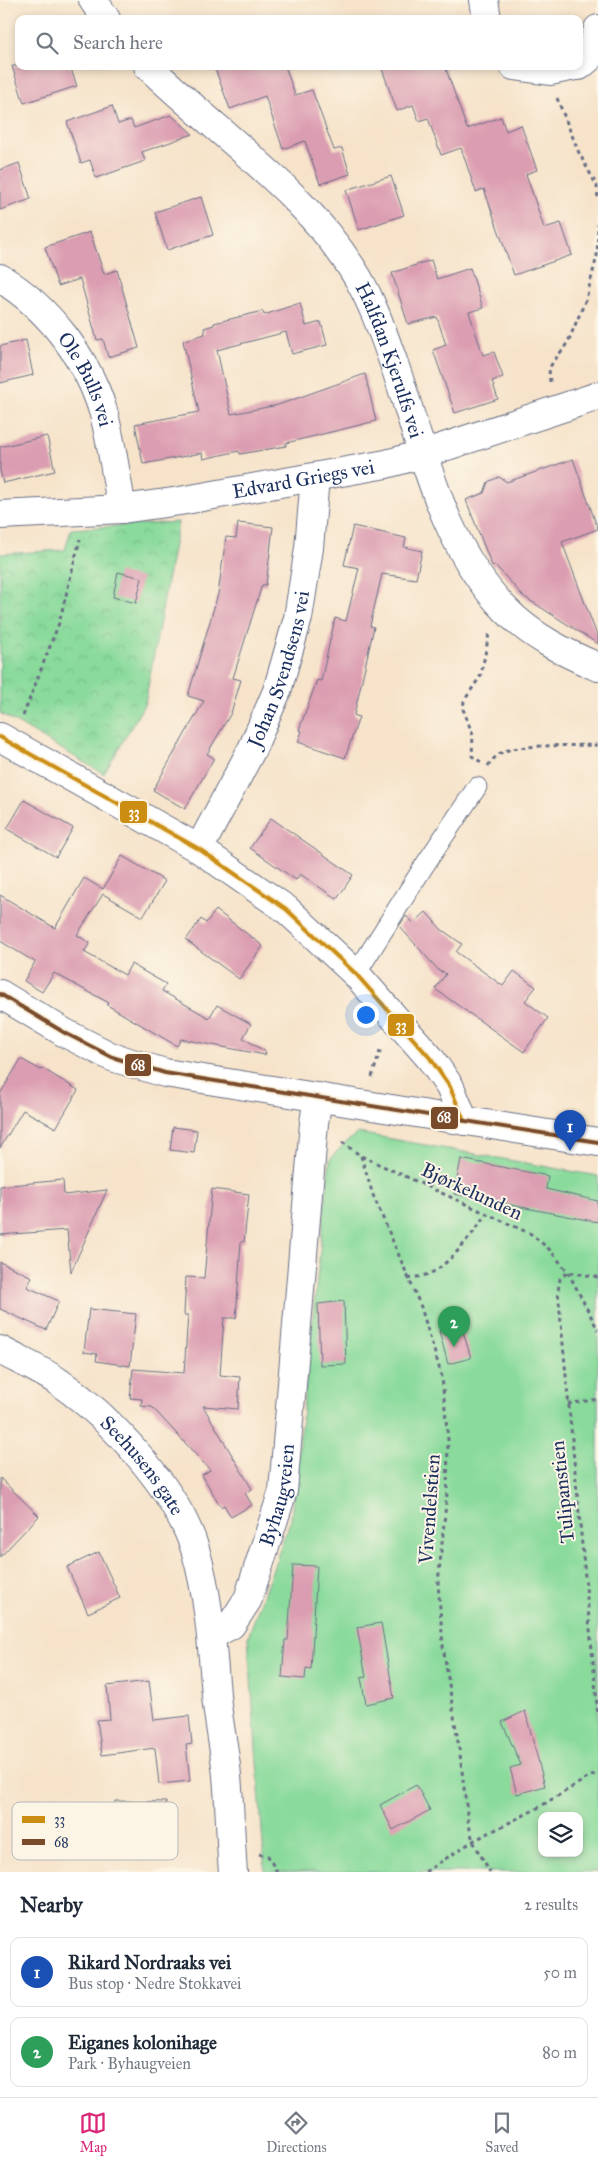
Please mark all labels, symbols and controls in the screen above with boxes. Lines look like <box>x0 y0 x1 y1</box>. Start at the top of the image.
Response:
search box <box>15 15 583 70</box>
icon: search <box>33 29 61 57</box>
text: Search here <box>73 31 163 54</box>
street label: Halfdan Kjerulfs vei <box>350 278 429 441</box>
street label: Ole Bulls vei <box>53 327 119 429</box>
street label: Edvard Griegs vei <box>230 454 377 503</box>
street label: Johan Svendsens vei <box>241 588 314 753</box>
line badge: 33 <box>119 800 148 824</box>
text: 33 <box>128 804 140 822</box>
your location <box>353 1002 379 1028</box>
line badge: 33 <box>387 1013 415 1037</box>
text: 33 <box>395 1017 407 1035</box>
line badge: 68 <box>124 1053 152 1077</box>
text: 68 <box>131 1057 145 1074</box>
line badge: 68 <box>430 1106 459 1130</box>
text: 68 <box>437 1109 451 1126</box>
pin: 1 <box>554 1110 586 1151</box>
street label: Bjørkelunden <box>418 1157 527 1225</box>
pin: 2 <box>438 1306 470 1347</box>
street label: Seehusens gate <box>96 1410 190 1519</box>
street label: Tulipanstien <box>545 1439 579 1545</box>
street label: Byhaugveien <box>254 1443 299 1549</box>
street label: Vivendelstien <box>413 1453 445 1566</box>
legend <box>12 1802 178 1860</box>
text: 33 <box>54 1811 65 1828</box>
map controls <box>538 1812 583 1857</box>
button: layers <box>538 1812 583 1857</box>
text: 68 <box>54 1834 69 1851</box>
text: Nearby <box>20 1892 83 1918</box>
text: 2 results <box>524 1895 578 1914</box>
text: Rikard Nordraaks vei <box>68 1951 231 1974</box>
text: 1 <box>34 1963 40 1982</box>
text: 50 m <box>543 1963 577 1982</box>
text: Bus stop · Nedre Stokkavei <box>68 1974 241 1993</box>
text: Eiganes kolonihage <box>68 2031 217 2054</box>
text: 2 <box>33 2043 41 2062</box>
text: 80 m <box>542 2043 577 2062</box>
text: Park · Byhaugveien <box>68 2054 191 2073</box>
tab: Map <box>79 2109 107 2156</box>
tab: Directions <box>266 2109 327 2156</box>
tab: Saved <box>485 2109 519 2156</box>

